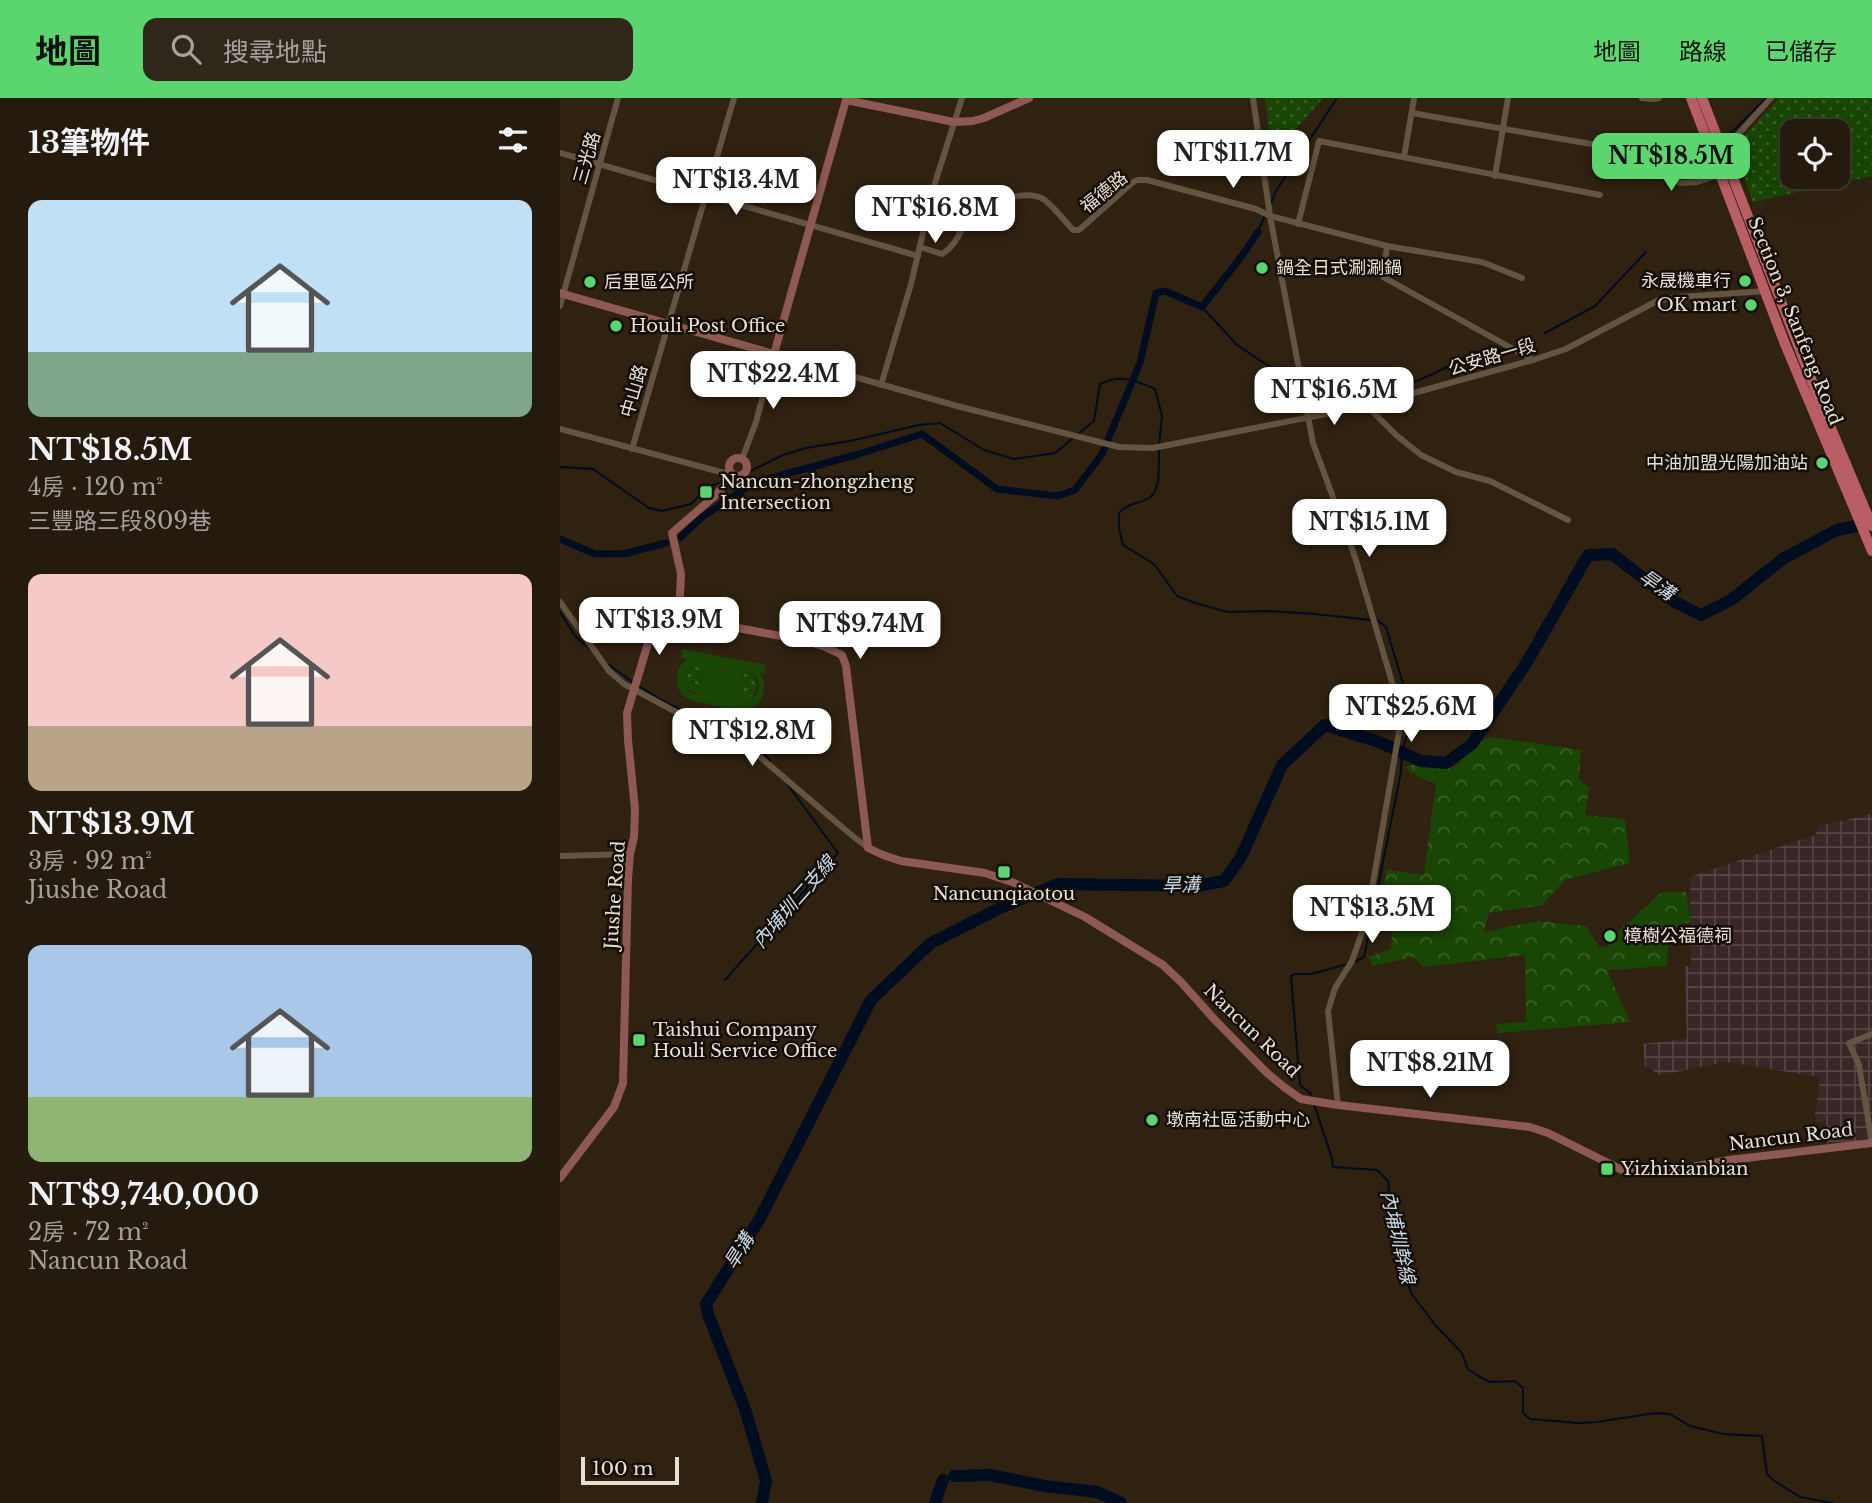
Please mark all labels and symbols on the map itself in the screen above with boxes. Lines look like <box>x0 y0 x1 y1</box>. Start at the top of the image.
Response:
street label: 三光路 <box>569 129 605 187</box>
pin: NT$11.7M <box>1161 130 1305 190</box>
pin: NT$18.5M <box>1599 134 1743 193</box>
pin: NT$13.4M <box>664 158 808 217</box>
street label: 福德路 <box>1076 166 1132 218</box>
pin: NT$16.8M <box>863 186 1007 245</box>
street label: Section 3, Sanfeng Road <box>1743 214 1847 428</box>
place label: 鍋全日式涮涮鍋 <box>1276 257 1402 279</box>
marker: 鍋全日式涮涮鍋 <box>1254 260 1270 276</box>
place label: 永晟機車行 <box>1641 270 1731 292</box>
place label: 后里區公所 <box>604 271 694 293</box>
marker: 永晟機車行 <box>1737 273 1753 289</box>
marker: 后里區公所 <box>582 274 598 290</box>
place label: OK mart <box>1657 294 1737 316</box>
marker: OK mart <box>1743 297 1759 313</box>
place label: Houli Post Office <box>630 315 785 337</box>
marker: Houli Post Office <box>608 318 624 334</box>
street label: 公安路一段 <box>1446 334 1538 380</box>
pin: NT$22.4M <box>701 352 845 411</box>
street label: 中山路 <box>616 362 652 420</box>
pin: NT$16.5M <box>1262 368 1406 427</box>
place label: 中油加盟光陽加油站 <box>1646 452 1808 474</box>
marker: 中油加盟光陽加油站 <box>1814 455 1830 471</box>
place label: Nancun-zhongzheng Intersection <box>720 471 914 514</box>
marker: Nancun-zhongzheng Intersection <box>698 484 714 500</box>
pin: NT$15.1M <box>1297 500 1441 559</box>
water label: 旱溝 <box>1635 565 1682 607</box>
pin: NT$13.9M <box>587 598 731 657</box>
pin: NT$9.74M <box>788 602 932 661</box>
pin: NT$25.6M <box>1339 684 1483 744</box>
pin: NT$12.8M <box>680 708 824 768</box>
street label: Jiushe Road <box>600 840 630 952</box>
water label: 內埔圳二支線 <box>748 850 841 953</box>
marker: Nancunqiaotou <box>996 864 1012 880</box>
water label: 旱溝 <box>1162 873 1203 897</box>
place label: Nancunqiaotou <box>933 883 1075 905</box>
pin: NT$13.5M <box>1300 886 1444 945</box>
place label: 樟樹公福德祠 <box>1624 925 1732 947</box>
marker: 樟樹公福德祠 <box>1602 928 1618 944</box>
street label: Nancun Road <box>1199 980 1305 1082</box>
place label: Taishui Company Houli Service Office <box>653 1019 837 1062</box>
marker: Taishui Company Houli Service Office <box>631 1032 647 1048</box>
pin: NT$8.21M <box>1358 1040 1502 1100</box>
place label: 墩南社區活動中心 <box>1166 1109 1310 1131</box>
marker: 墩南社區活動中心 <box>1144 1112 1160 1128</box>
street label: Nancun Road <box>1728 1118 1854 1156</box>
place label: Yizhixianbian <box>1620 1158 1748 1180</box>
marker: Yizhixianbian <box>1599 1161 1615 1177</box>
water label: 內埔圳幹線 <box>1376 1188 1420 1288</box>
water label: 旱溝 <box>719 1226 760 1273</box>
scale bar <box>581 1454 679 1486</box>

